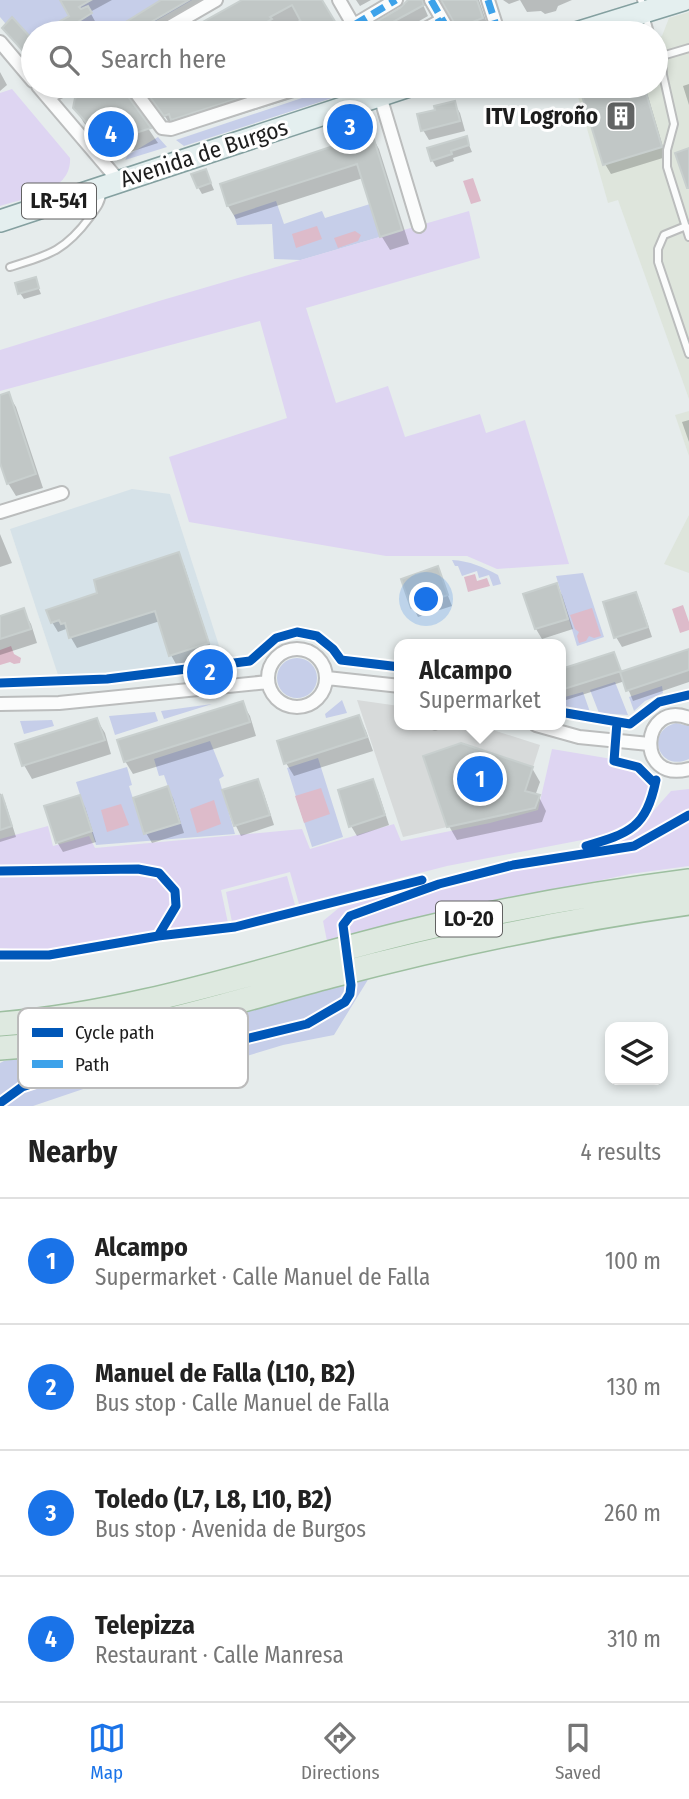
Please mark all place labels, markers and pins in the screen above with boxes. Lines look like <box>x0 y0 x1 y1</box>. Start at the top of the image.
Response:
building icon: ITV Logroño <box>604 99 638 133</box>
pin: 3 <box>327 101 373 153</box>
place label: ITV Logroño <box>485 102 598 130</box>
pin: 4 <box>88 108 134 160</box>
pin: 2 <box>187 646 233 698</box>
pin: 1 <box>457 753 503 805</box>

